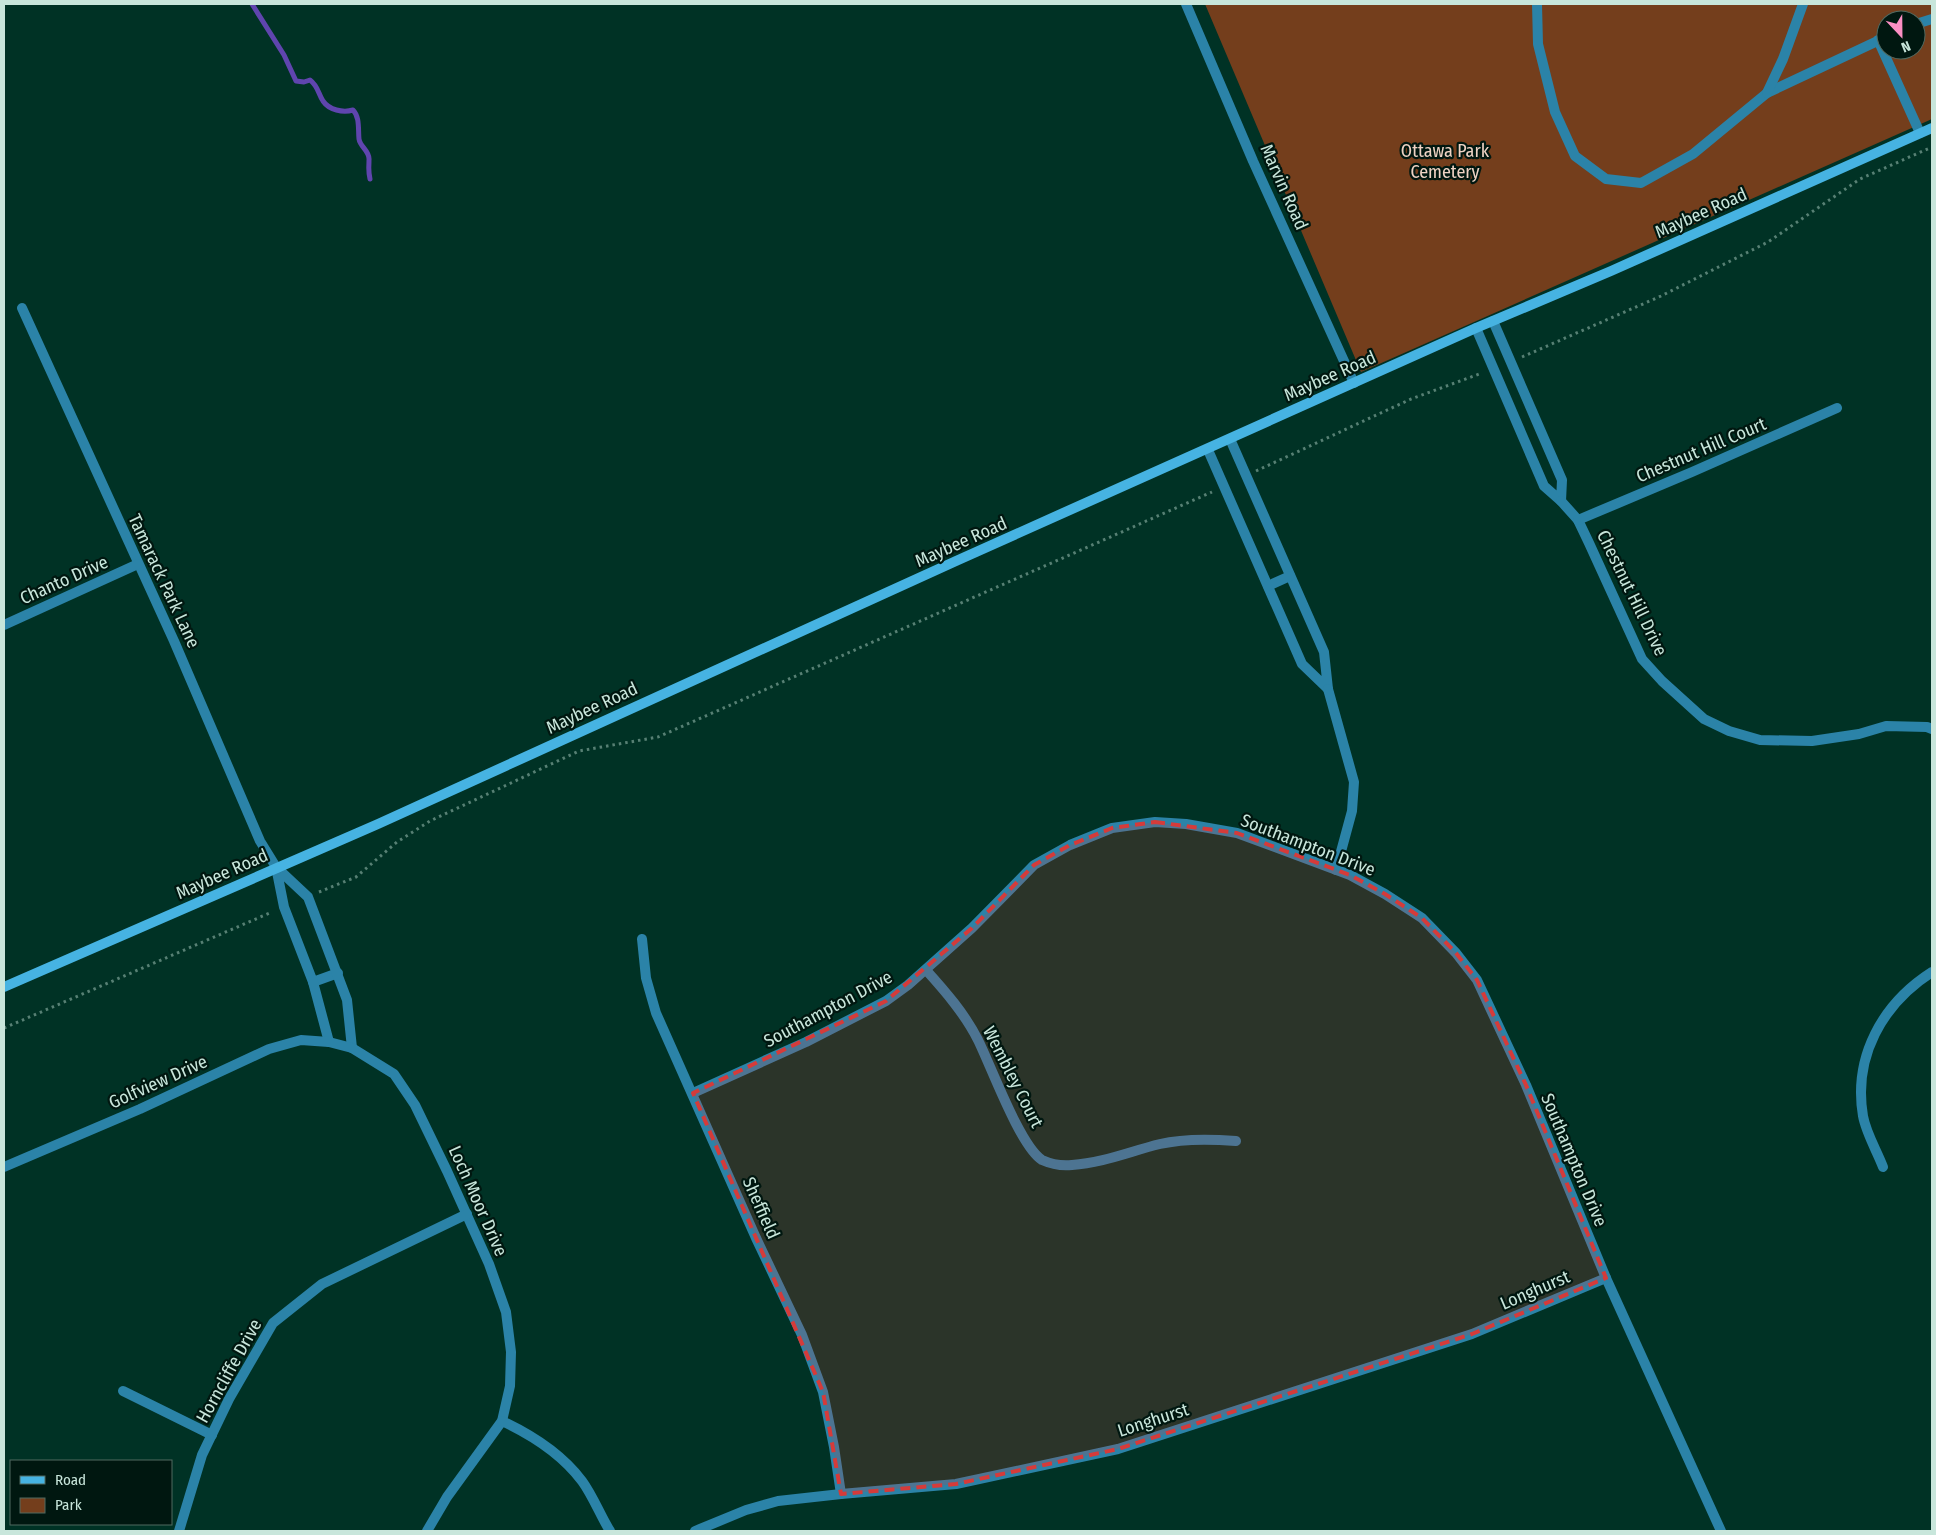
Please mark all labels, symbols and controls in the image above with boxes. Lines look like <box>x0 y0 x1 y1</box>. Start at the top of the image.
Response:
north arrow <box>1876 10 1926 60</box>
text: N <box>1899 37 1913 56</box>
park label: Ottawa Park Cemetery <box>1401 140 1490 183</box>
street label: Marvin Road <box>1255 141 1313 233</box>
street label: Maybee Road <box>1652 183 1750 243</box>
street label: Maybee Road <box>1281 346 1379 406</box>
street label: Chestnut Hill Court <box>1633 413 1769 487</box>
street label: Tamarack Park Lane <box>123 511 205 651</box>
street label: Maybee Road <box>912 512 1010 572</box>
street label: Chestnut Hill Drive <box>1592 527 1672 660</box>
street label: Chanto Drive <box>17 551 112 609</box>
street label: Maybee Road <box>543 677 641 739</box>
street label: Southampton Drive <box>1238 809 1378 881</box>
street label: Maybee Road <box>173 844 271 904</box>
street label: Southampton Drive <box>760 966 896 1052</box>
street label: Wembley Court <box>978 1022 1048 1132</box>
street label: Golfview Drive <box>105 1050 211 1114</box>
street label: Southampton Drive <box>1536 1090 1612 1230</box>
street label: Loch Moor Drive <box>444 1142 512 1260</box>
street label: Sheffield <box>738 1174 784 1242</box>
street label: Longhurst <box>1497 1265 1573 1314</box>
street label: Horncliffe Drive <box>191 1315 267 1427</box>
street label: Longhurst <box>1115 1398 1191 1442</box>
legend <box>10 1460 172 1525</box>
text: Road <box>55 1471 86 1489</box>
text: Park <box>55 1496 82 1514</box>

